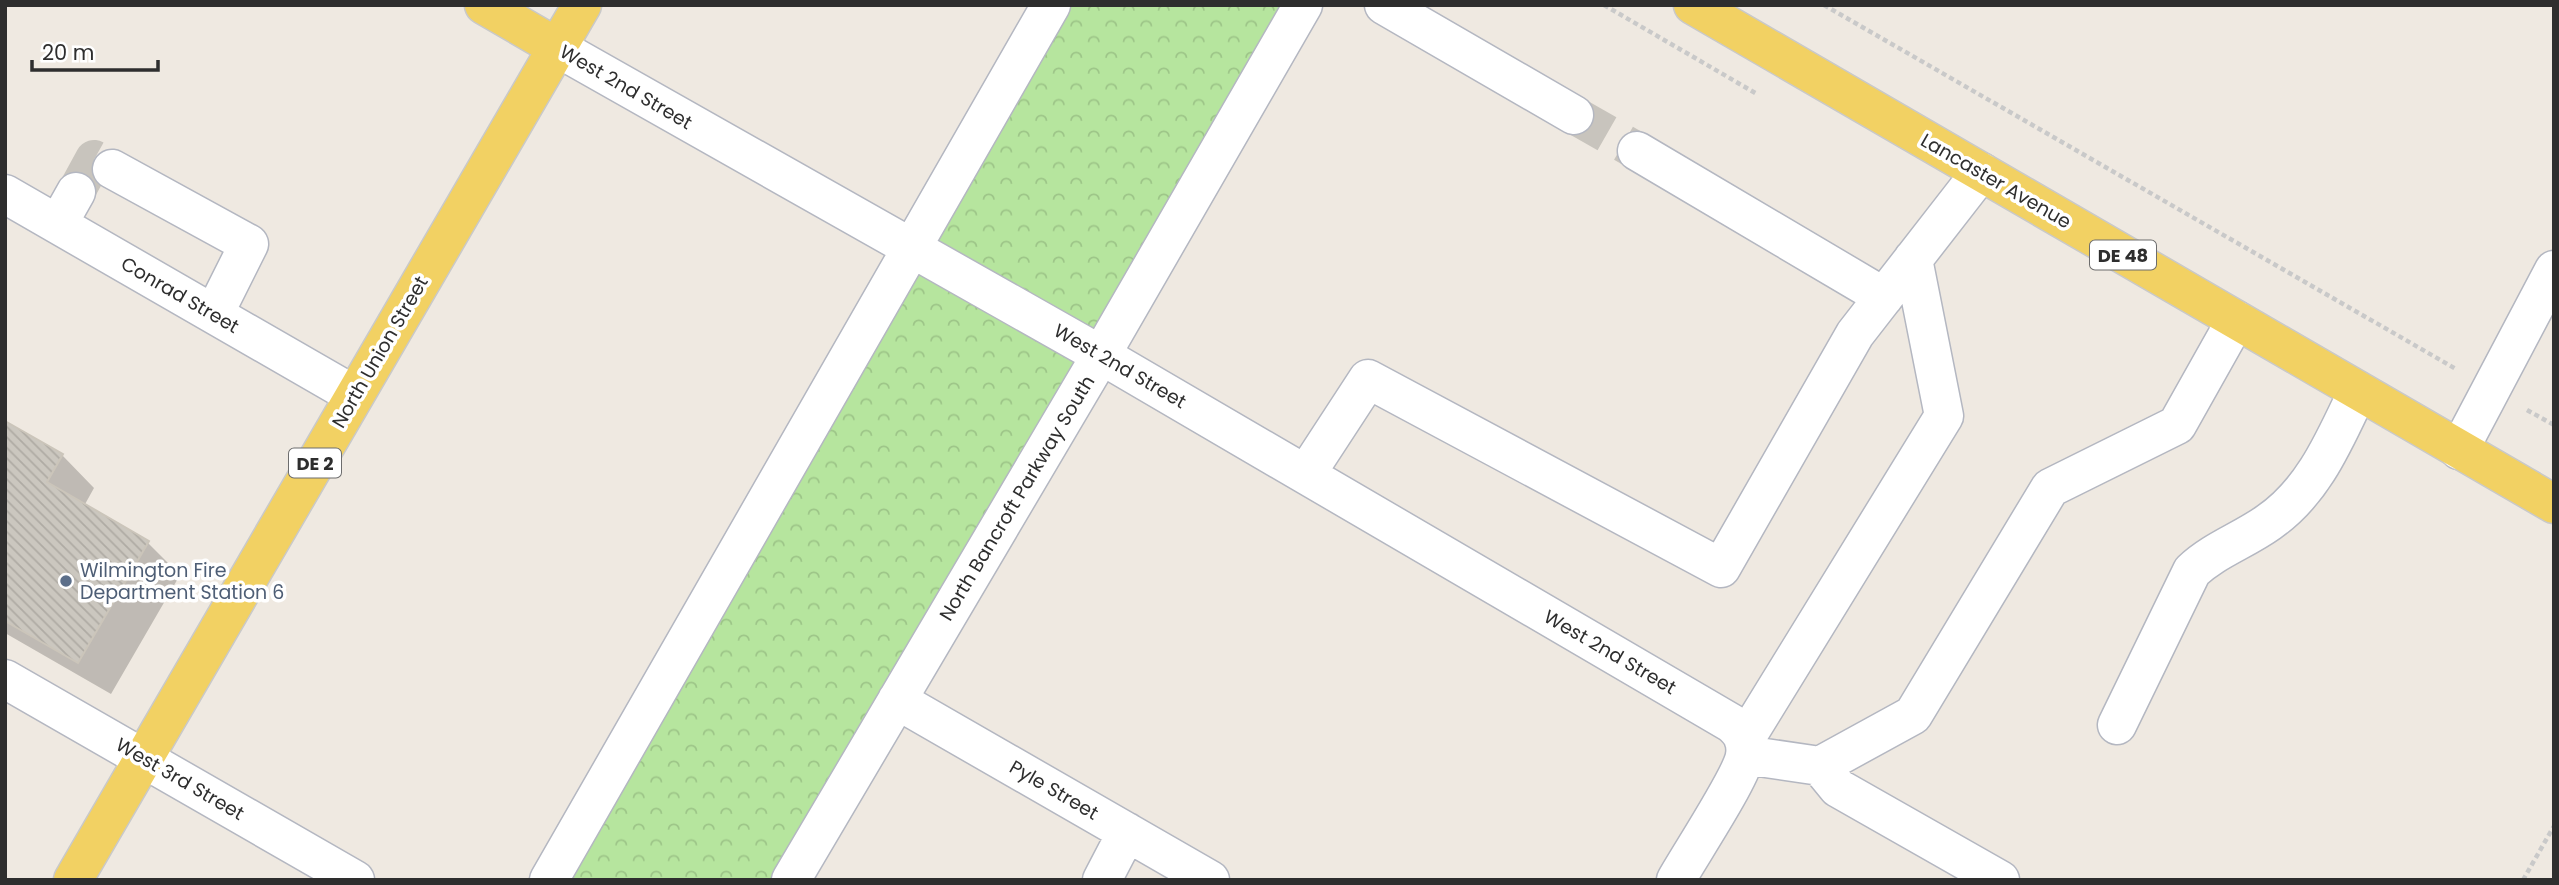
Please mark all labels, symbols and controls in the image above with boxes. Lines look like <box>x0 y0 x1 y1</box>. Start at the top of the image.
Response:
scale bar <box>32 28 158 72</box>
text: 20 m <box>42 38 95 67</box>
street label: West 2nd Street <box>555 38 697 136</box>
street label: Lancaster Avenue <box>1916 127 2076 235</box>
road number: DE 48 <box>2090 241 2156 270</box>
street label: Conrad Street <box>116 250 244 340</box>
street label: North Union Street <box>325 271 435 433</box>
street label: West 2nd Street <box>1049 317 1191 415</box>
street label: North Bancroft Parkway South <box>933 370 1101 626</box>
road number: DE 2 <box>289 448 341 477</box>
place label: Wilmington Fire Department Station 6 <box>80 557 284 606</box>
marker: Wilmington Fire Department Station 6 <box>58 573 74 589</box>
street label: West 2nd Street <box>1539 603 1681 701</box>
street label: West 3rd Street <box>111 731 249 827</box>
street label: Pyle Street <box>1004 754 1104 826</box>

